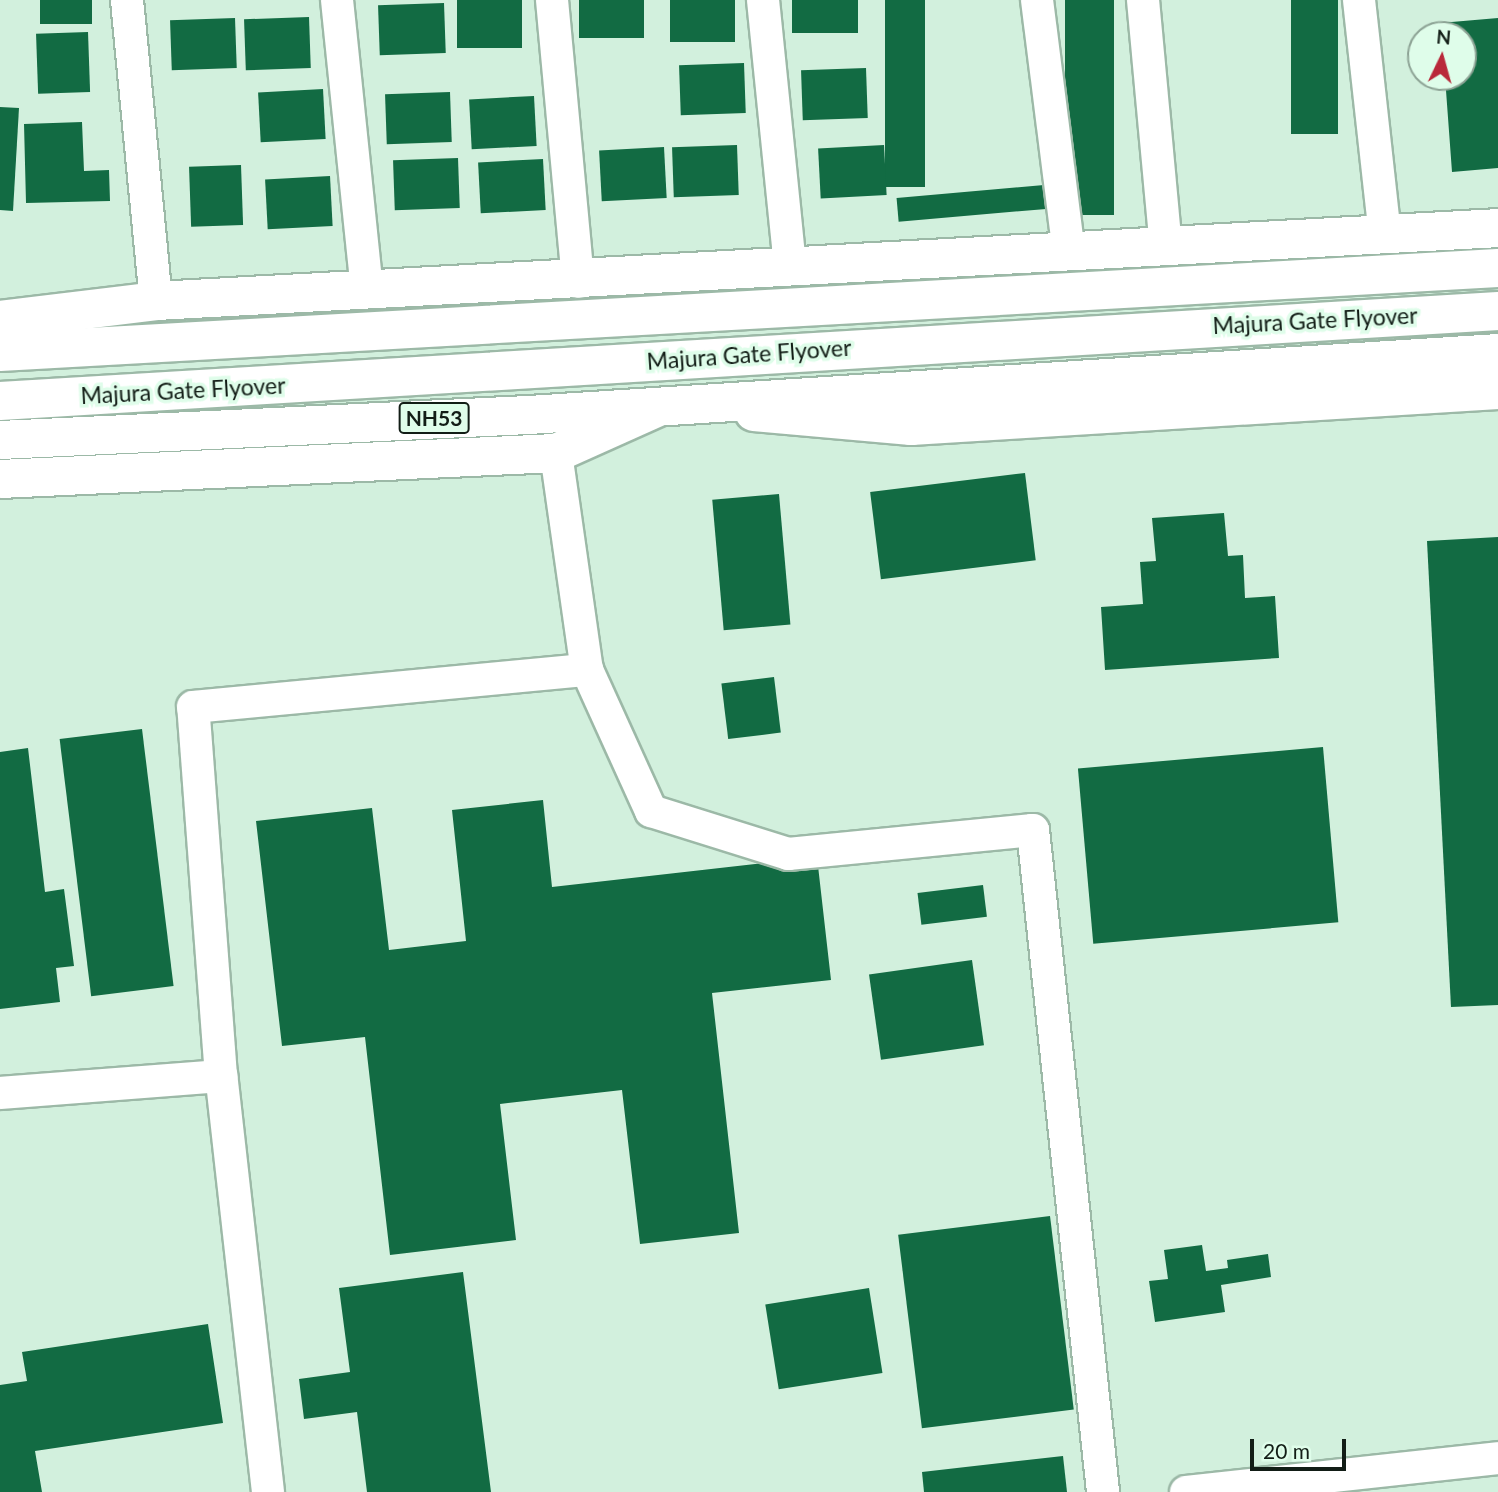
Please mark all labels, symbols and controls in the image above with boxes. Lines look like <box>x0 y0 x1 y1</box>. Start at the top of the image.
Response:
north arrow <box>1407 21 1477 91</box>
text: N <box>1435 24 1452 49</box>
street label: Majura Gate Flyover <box>1212 301 1418 339</box>
street label: Majura Gate Flyover <box>646 333 852 375</box>
street label: Majura Gate Flyover <box>80 371 286 409</box>
road number: NH53 <box>397 400 471 436</box>
scale bar <box>1253 1426 1349 1470</box>
text: 20 m <box>1263 1438 1310 1463</box>

